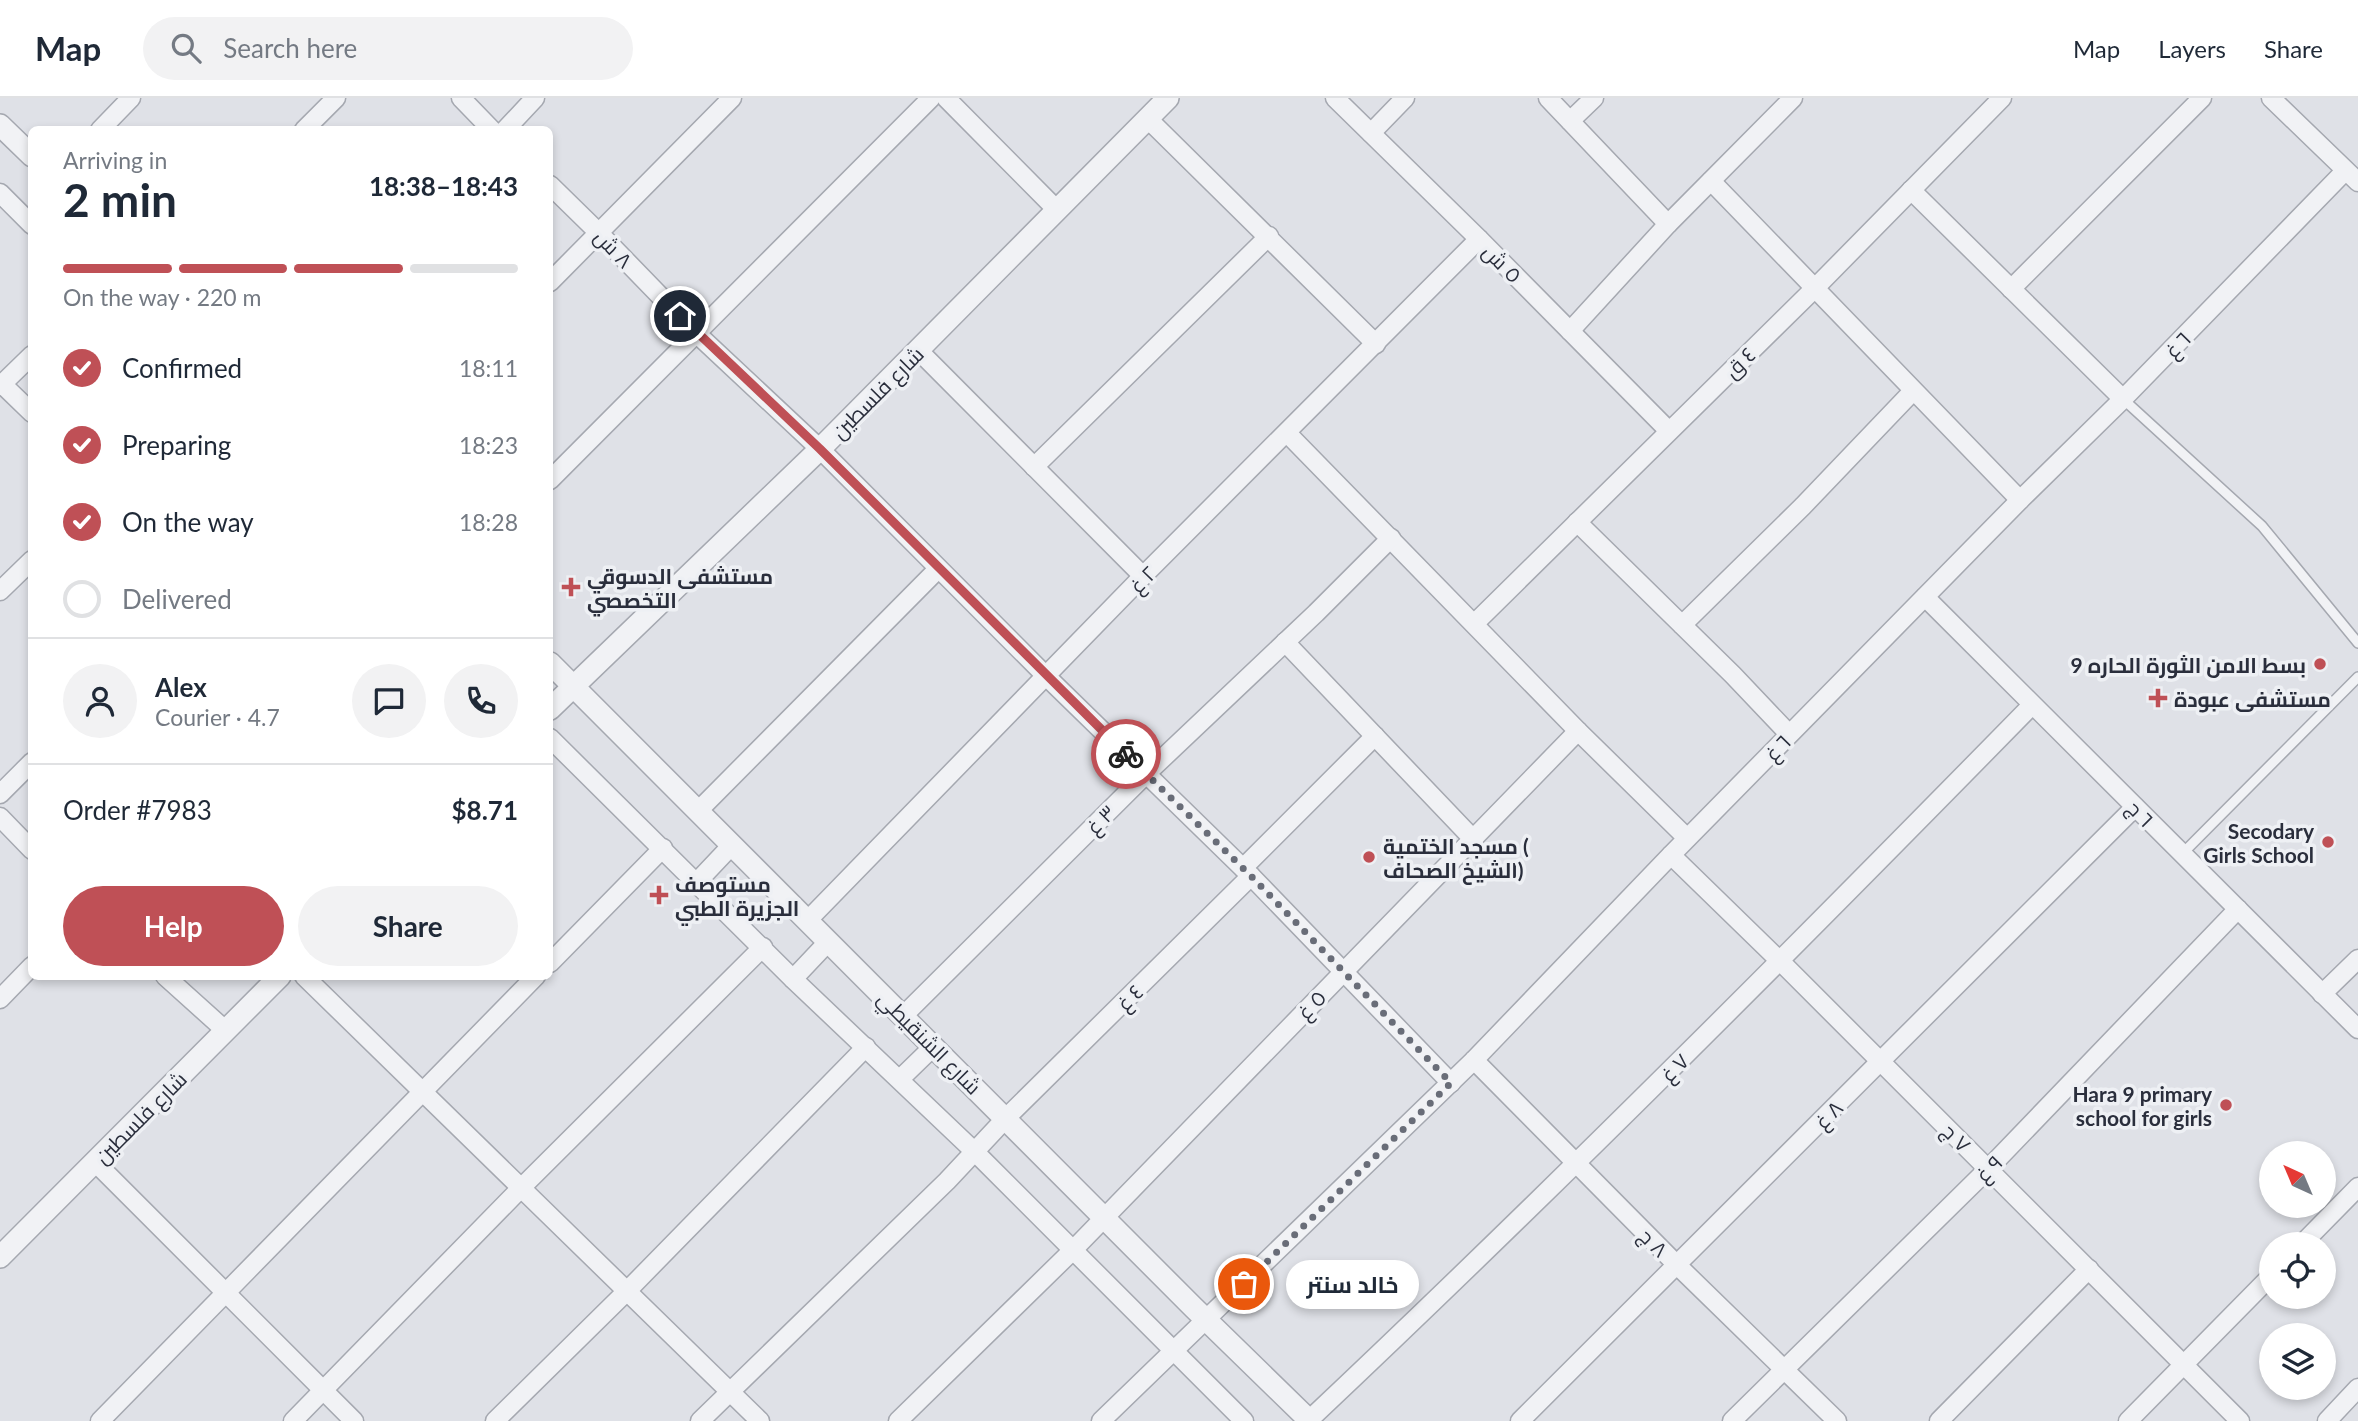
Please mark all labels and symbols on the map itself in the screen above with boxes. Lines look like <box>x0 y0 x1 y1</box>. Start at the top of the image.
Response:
street label: ٨ ش <box>588 224 638 274</box>
street label: ٥ ش <box>1477 238 1528 289</box>
pin <box>650 286 710 346</box>
street label: ٦ غ <box>2159 326 2198 365</box>
street label: شارع فلسطين <box>826 341 930 445</box>
street label: ٤ ق <box>1718 341 1761 384</box>
street label: ٢ غ <box>1123 560 1163 600</box>
place label: مستشفى الدسوقي التخصصي <box>587 563 773 617</box>
marker: مستشفى الدسوقي التخصصي <box>561 577 581 597</box>
place label: بسط الامن الثورة الحاره 9 <box>2071 652 2306 679</box>
marker: بسط الامن الثورة الحاره 9 <box>2312 656 2328 672</box>
place label: مستشفى عبودة <box>2174 686 2331 713</box>
marker: مستشفى عبودة <box>2148 688 2168 708</box>
courier <box>1091 719 1161 789</box>
street label: ٦ غ <box>1759 729 1798 768</box>
street label: ٦ ج <box>2120 794 2160 834</box>
street label: ٣ غ <box>1080 799 1122 841</box>
place label: Secodary Girls School <box>2203 818 2315 867</box>
place label: مسجد الختمية ( الشيخ الصحاف) <box>1383 833 1529 885</box>
marker: Secodary Girls School <box>2320 834 2336 850</box>
marker: مسجد الختمية ( الشيخ الصحاف) <box>1361 849 1377 865</box>
place label: مستوصف الجزيرة الطبي <box>675 871 799 926</box>
marker: مستوصف الجزيرة الطبي <box>649 885 669 905</box>
street label: ٤ غ <box>1111 979 1149 1017</box>
street label: ٥ غ <box>1291 984 1333 1026</box>
street label: شارع الشنقيطي <box>870 985 987 1102</box>
street label: ٧ غ <box>1655 1048 1696 1089</box>
street label: شارع فلسطين <box>89 1066 193 1170</box>
place label: Hara 9 primary school for girls <box>2072 1081 2213 1130</box>
street label: ٨ غ <box>1809 1095 1850 1136</box>
marker: Hara 9 primary school for girls <box>2218 1097 2234 1113</box>
street label: ٧ ج <box>1935 1117 1977 1159</box>
north arrow <box>2259 1141 2336 1218</box>
street label: ٩ غ <box>1969 1149 2009 1189</box>
street label: ٨ ج <box>1632 1222 1674 1264</box>
pin <box>1214 1254 1274 1314</box>
callout: خالد سنتر <box>1286 1260 1419 1308</box>

